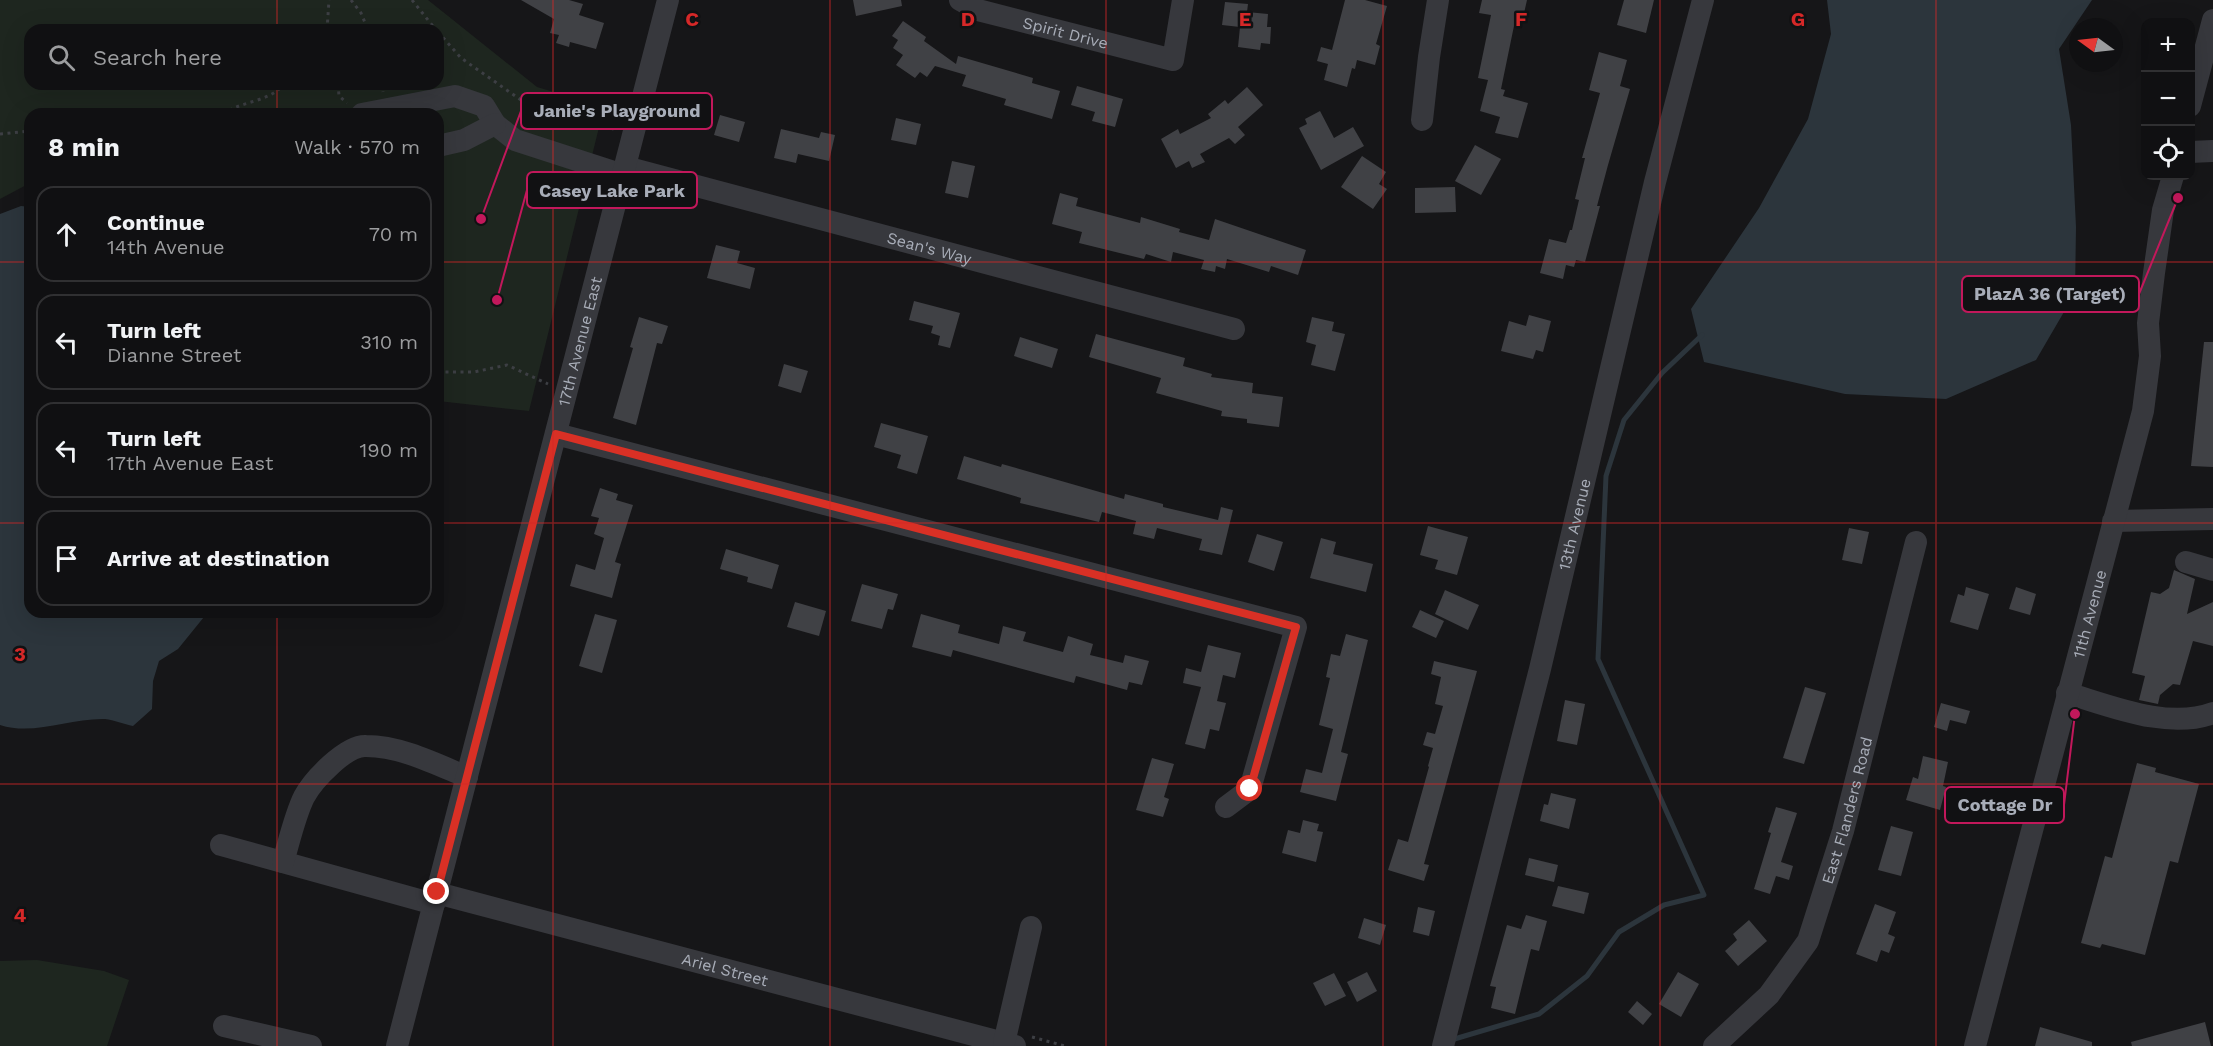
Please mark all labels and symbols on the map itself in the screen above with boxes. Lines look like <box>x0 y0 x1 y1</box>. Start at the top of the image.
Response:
text: C <box>685 7 699 31</box>
text: D <box>961 7 975 31</box>
text: E <box>1239 7 1251 31</box>
text: F <box>1515 7 1527 31</box>
text: G <box>1791 7 1805 31</box>
street label: Spirit Drive <box>1021 12 1110 53</box>
north arrow <box>2069 18 2123 72</box>
callout: Janie's Playground <box>521 93 712 129</box>
text: Janie's Playground <box>534 100 700 121</box>
callout: Casey Lake Park <box>527 172 697 208</box>
text: Casey Lake Park <box>539 180 686 201</box>
street label: Sean's Way <box>885 228 974 268</box>
street label: 17th Avenue East <box>554 274 606 408</box>
callout: PlazA 36 (Target) <box>1962 276 2139 312</box>
text: PlazA 36 (Target) <box>1974 283 2126 304</box>
street label: 13th Avenue <box>1554 477 1594 572</box>
street label: 11th Avenue <box>2069 568 2110 660</box>
text: 3 <box>14 642 26 666</box>
street label: East Flanders Road <box>1817 735 1876 886</box>
route start <box>1236 775 1262 801</box>
callout: Cottage Dr <box>1945 787 2064 823</box>
text: Cottage Dr <box>1958 794 2053 815</box>
route end <box>423 878 449 904</box>
text: 4 <box>14 903 27 927</box>
street label: Ariel Street <box>680 949 771 990</box>

